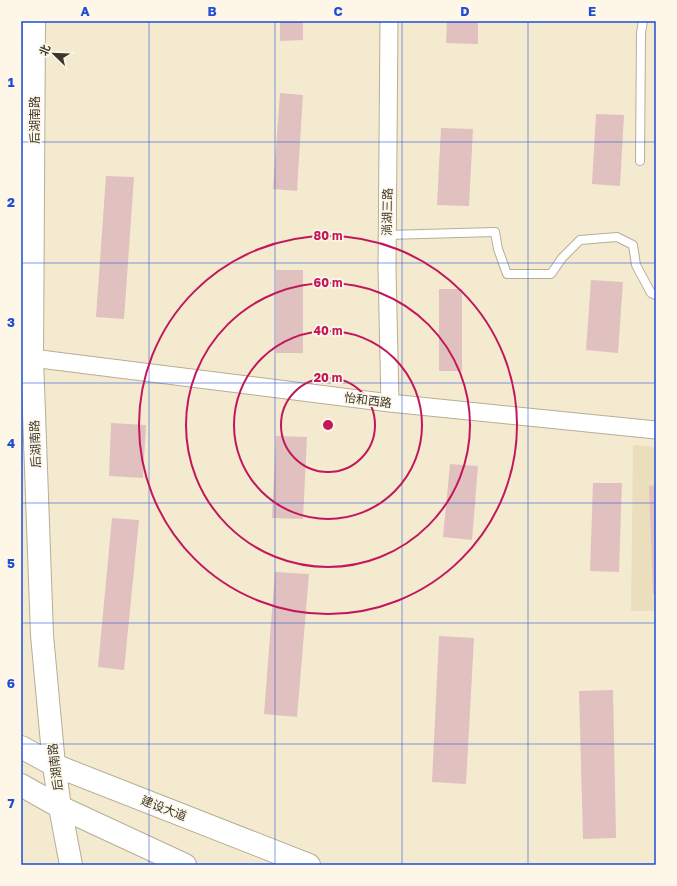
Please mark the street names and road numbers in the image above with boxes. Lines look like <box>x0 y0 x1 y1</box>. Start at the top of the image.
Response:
street label: 后湖南路 <box>27 96 42 144</box>
street label: 淌湖三路 <box>379 188 395 236</box>
street label: 怡和西路 <box>343 390 393 410</box>
street label: 后湖南路 <box>27 420 43 468</box>
street label: 后湖南路 <box>45 742 65 792</box>
street label: 建设大道 <box>139 792 189 824</box>

